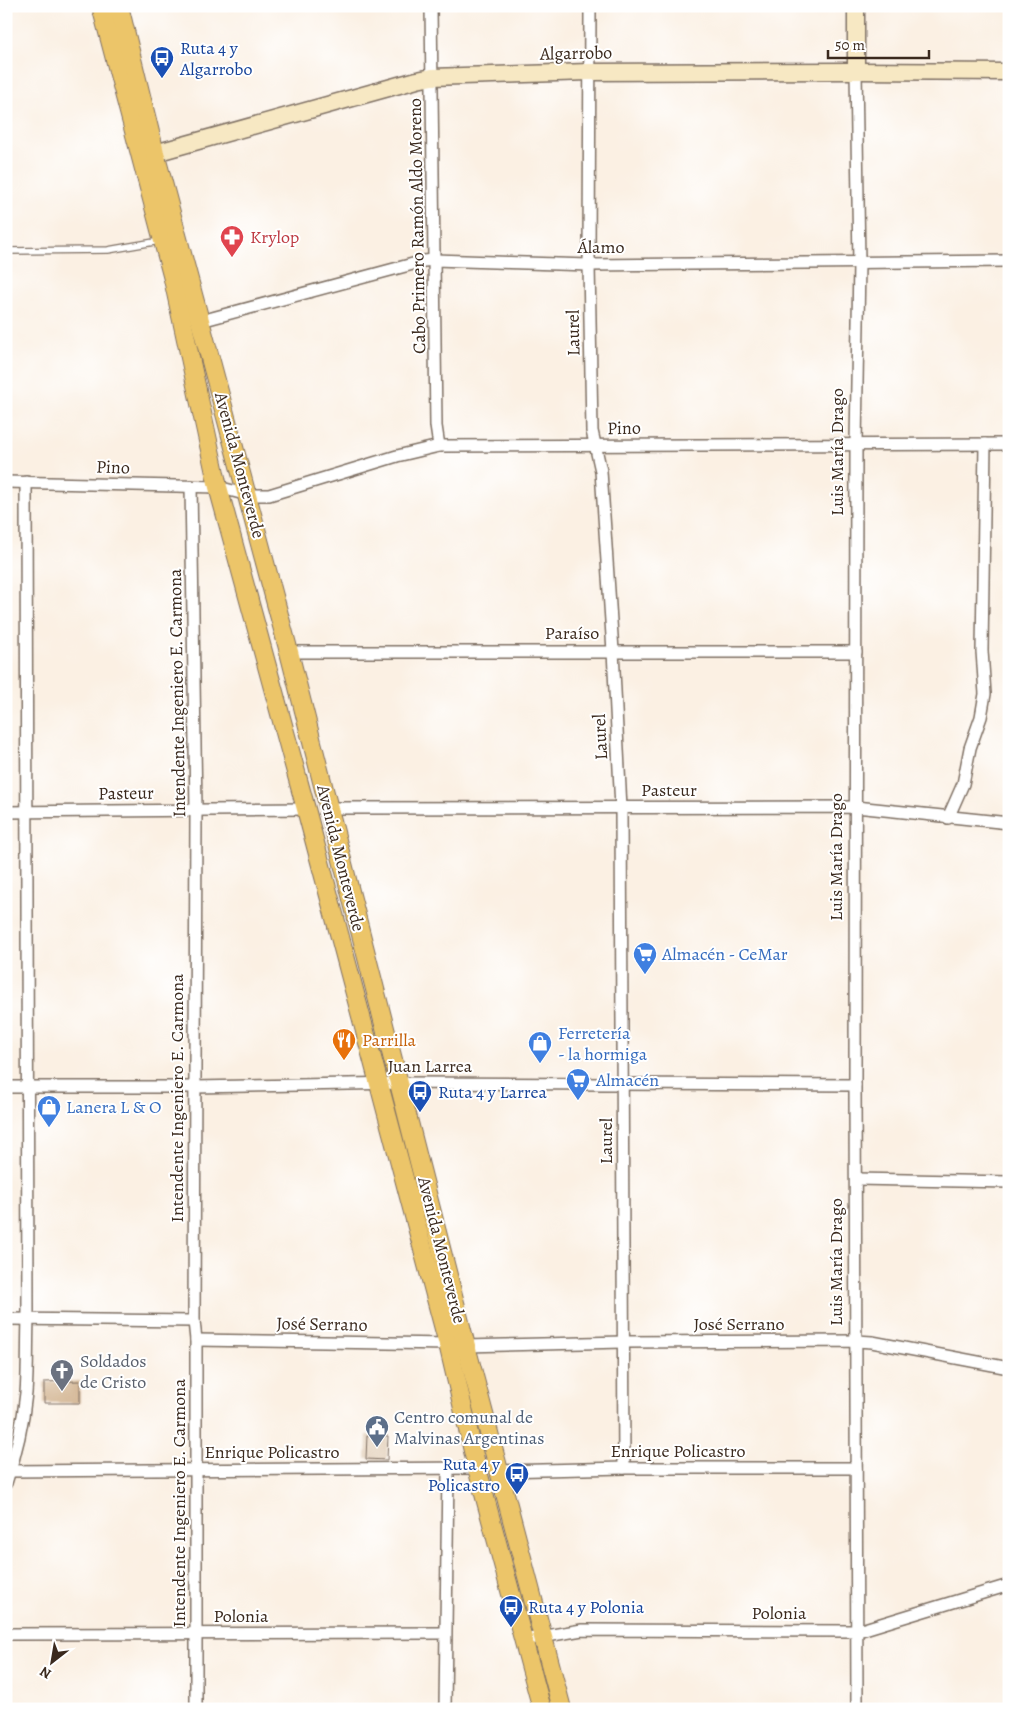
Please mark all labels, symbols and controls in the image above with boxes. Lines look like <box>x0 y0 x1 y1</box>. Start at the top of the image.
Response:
scale bar <box>828 28 929 60</box>
text: 50 m <box>835 35 865 55</box>
place label: Ruta 4 y Algarrobo <box>179 36 252 81</box>
street label: Algarrobo <box>539 40 612 66</box>
bus stop icon: Ruta 4 y Algarrobo <box>149 45 175 79</box>
street label: Cabo Primero Ramón Aldo Moreno <box>403 98 431 354</box>
pharmacy icon: Krylop <box>219 224 245 258</box>
place label: Krylop <box>250 225 299 249</box>
street label: Álamo <box>577 235 624 259</box>
street label: Laurel <box>561 309 585 356</box>
street label: Avenida Monteverde <box>209 388 271 541</box>
street label: Luis María Drago <box>825 388 849 516</box>
street label: Pino <box>607 416 641 440</box>
street label: Pino <box>96 454 130 480</box>
street label: Intendente Ingeniero E. Carmona <box>163 568 191 818</box>
street label: Paraíso <box>545 621 599 645</box>
street label: Laurel <box>587 713 613 761</box>
street label: Pasteur <box>641 778 697 802</box>
street label: Pasteur <box>98 781 154 805</box>
street label: Avenida Monteverde <box>311 781 371 934</box>
street label: Luis María Drago <box>824 793 848 921</box>
supermarket icon: Almacén - CeMar <box>632 941 658 975</box>
place label: Almacén - CeMar <box>661 942 788 966</box>
street label: Intendente Ingeniero E. Carmona <box>165 973 189 1222</box>
place label: Ferretería - la hormiga <box>558 1021 648 1066</box>
restaurant icon: Parrilla <box>331 1027 357 1061</box>
place label: Parrilla <box>362 1028 417 1052</box>
shop icon: Ferretería - la hormiga <box>527 1030 553 1064</box>
street label: Juan Larrea <box>388 1054 473 1078</box>
supermarket icon: Almacén <box>565 1067 591 1101</box>
place label: Almacén <box>595 1068 659 1092</box>
bus stop icon: Ruta 4 y Larrea <box>407 1079 433 1113</box>
place label: Ruta 4 y Larrea <box>438 1080 548 1104</box>
shop icon: Lanera L & O <box>36 1094 62 1128</box>
place label: Lanera L & O <box>66 1095 161 1119</box>
street label: Laurel <box>594 1117 618 1164</box>
street label: Avenida Monteverde <box>412 1173 472 1326</box>
street label: Luis María Drago <box>824 1198 848 1326</box>
street label: José Serrano <box>276 1311 368 1337</box>
street label: José Serrano <box>693 1312 785 1336</box>
place label: Soldados de Cristo <box>80 1349 146 1394</box>
church icon: Soldados de Cristo <box>49 1358 75 1392</box>
street label: Intendente Ingeniero E. Carmona <box>167 1378 191 1627</box>
place label: Centro comunal de Malvinas Argentinas <box>394 1405 544 1450</box>
public building icon: Centro comunal de Malvinas Argentinas <box>364 1414 390 1448</box>
street label: Enrique Policastro <box>611 1439 745 1463</box>
street label: Enrique Policastro <box>205 1440 339 1464</box>
place label: Ruta 4 y Policastro <box>428 1452 501 1497</box>
bus stop icon: Ruta 4 y Policastro <box>504 1461 530 1495</box>
bus stop icon: Ruta 4 y Polonia <box>498 1594 524 1628</box>
place label: Ruta 4 y Polonia <box>528 1595 645 1619</box>
street label: Polonia <box>752 1601 807 1625</box>
street label: Polonia <box>214 1604 269 1628</box>
north arrow <box>28 1638 78 1688</box>
text: N <box>36 1662 55 1683</box>

